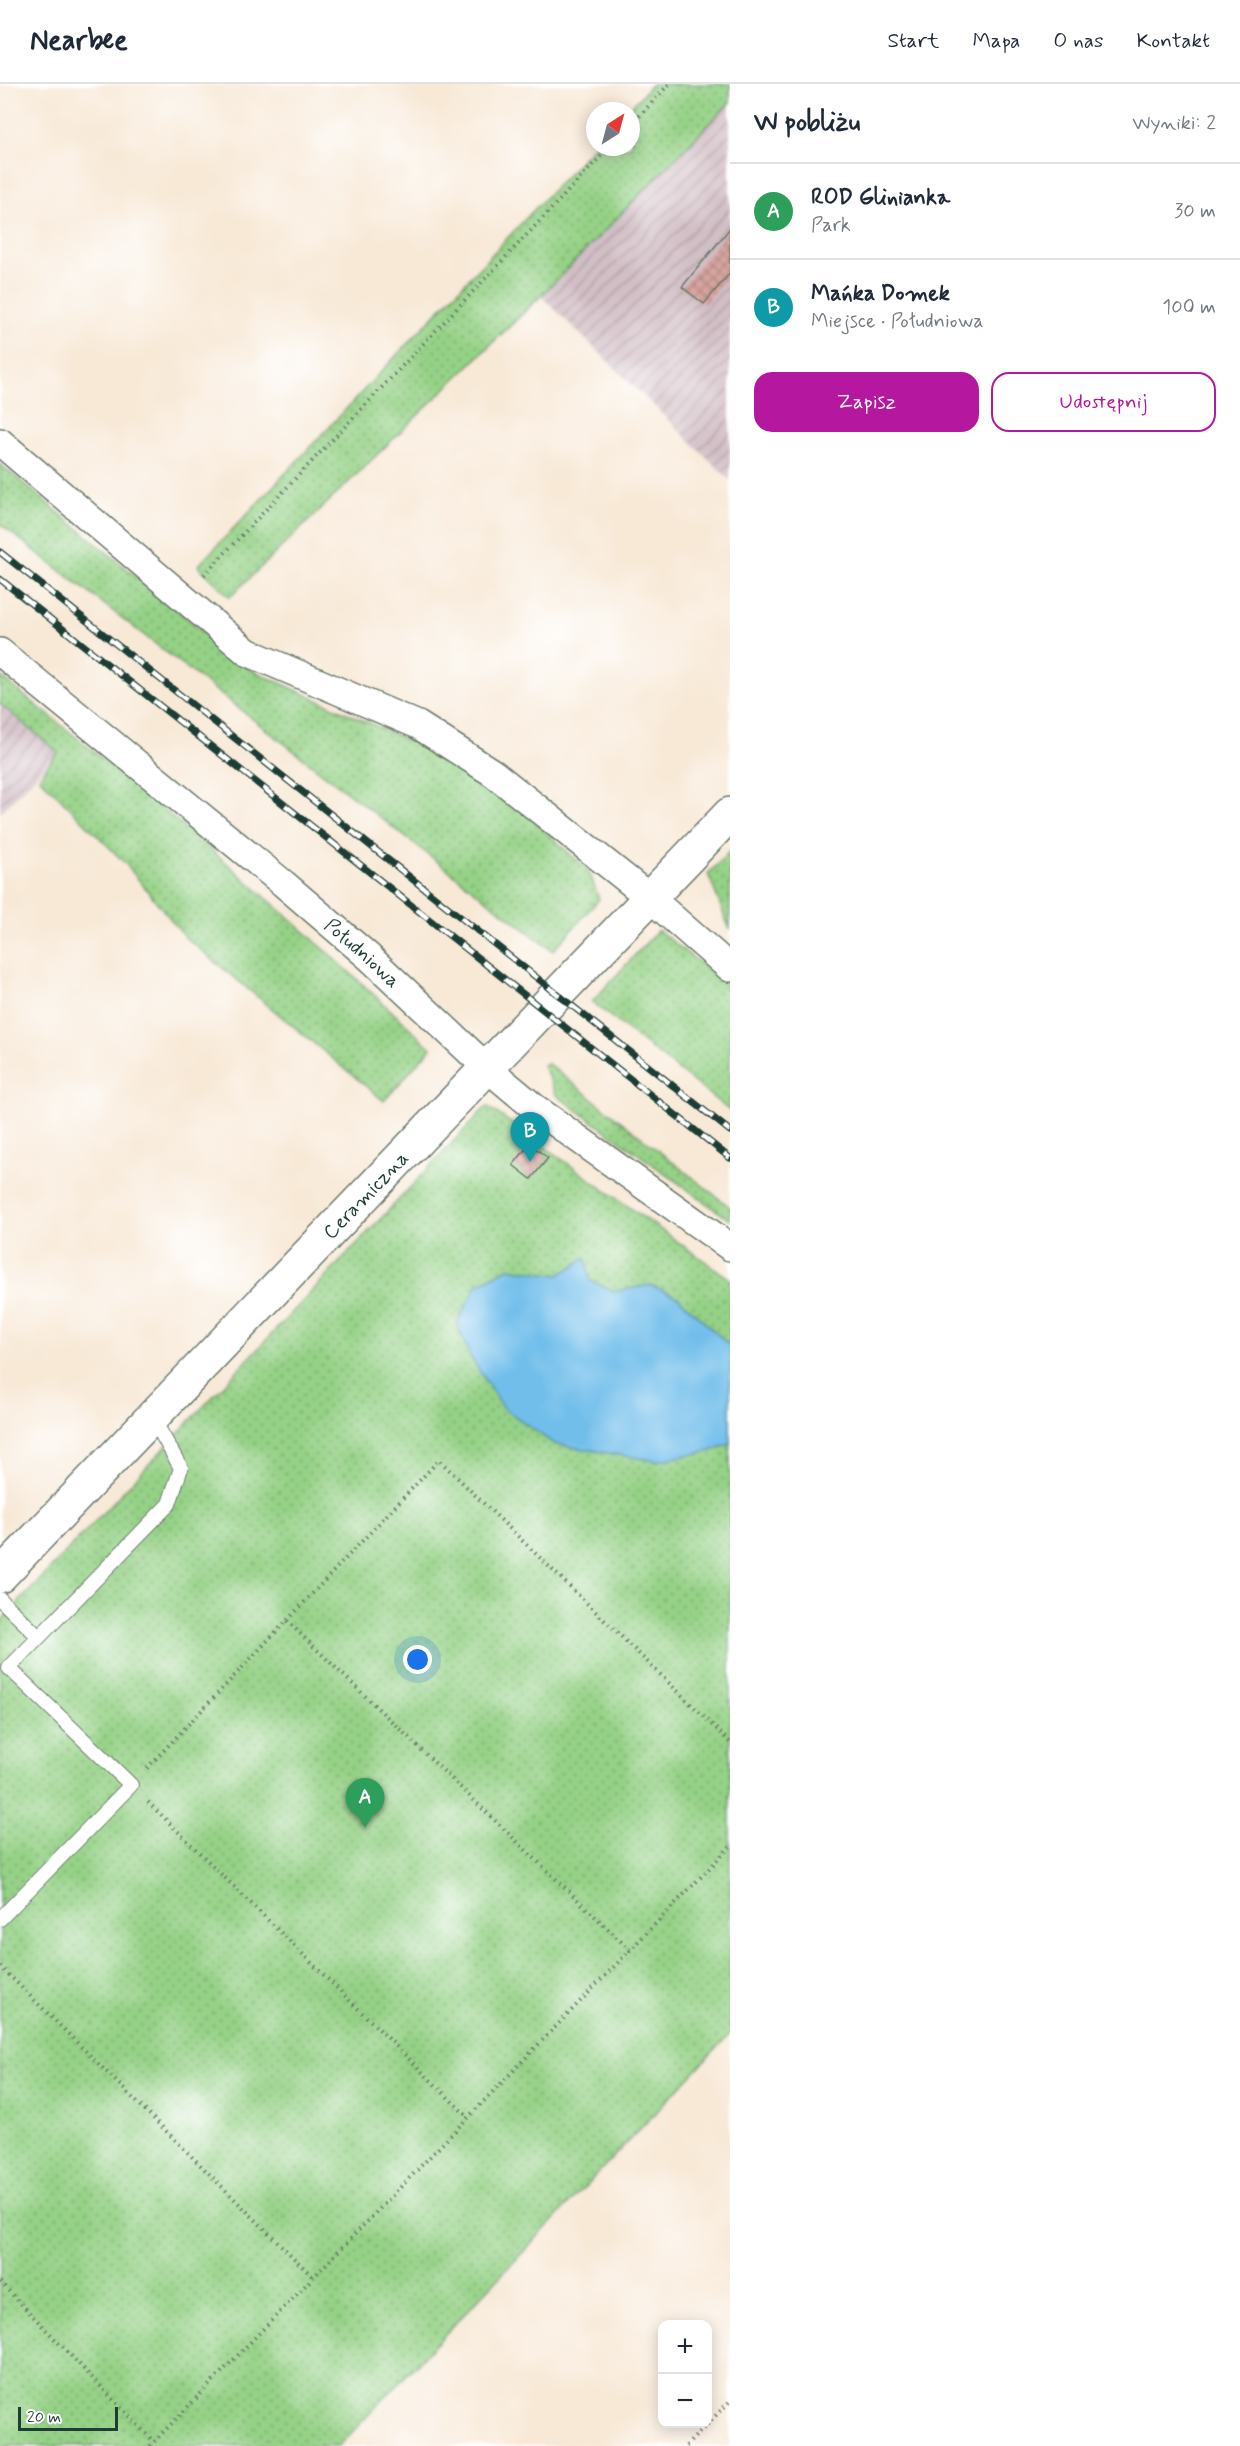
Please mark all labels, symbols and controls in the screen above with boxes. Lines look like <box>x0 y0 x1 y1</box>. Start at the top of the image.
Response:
text: Nearbee <box>30 23 128 60</box>
text: Start <box>887 27 939 55</box>
text: Mapa <box>972 27 1020 55</box>
text: O nas <box>1053 27 1103 55</box>
text: Kontakt <box>1136 27 1210 55</box>
north arrow <box>586 102 640 156</box>
text: W pobliżu <box>754 106 860 140</box>
text: Wyniki: 2 <box>1132 110 1216 137</box>
text: ROD Glinianka <box>811 184 950 212</box>
text: A <box>767 198 780 225</box>
text: 30 m <box>1174 198 1216 225</box>
text: Park <box>811 212 851 239</box>
text: Mańka Domek <box>811 280 950 308</box>
text: B <box>767 294 780 321</box>
text: 100 m <box>1162 294 1216 321</box>
text: Miejsce · Południowa <box>811 308 984 335</box>
button: Zapisz <box>754 372 979 432</box>
button: Udostępnij <box>991 372 1216 432</box>
street label: Południowa <box>318 913 405 994</box>
pin: B <box>510 1112 550 1162</box>
street label: Ceramiczna <box>318 1146 415 1246</box>
your location <box>403 1645 432 1674</box>
pin: A <box>346 1778 385 1828</box>
map controls <box>658 2320 712 2428</box>
button: + <box>658 2320 712 2374</box>
button: − <box>658 2374 712 2428</box>
scale bar <box>18 2404 118 2432</box>
text: 20 m <box>27 2407 61 2428</box>

